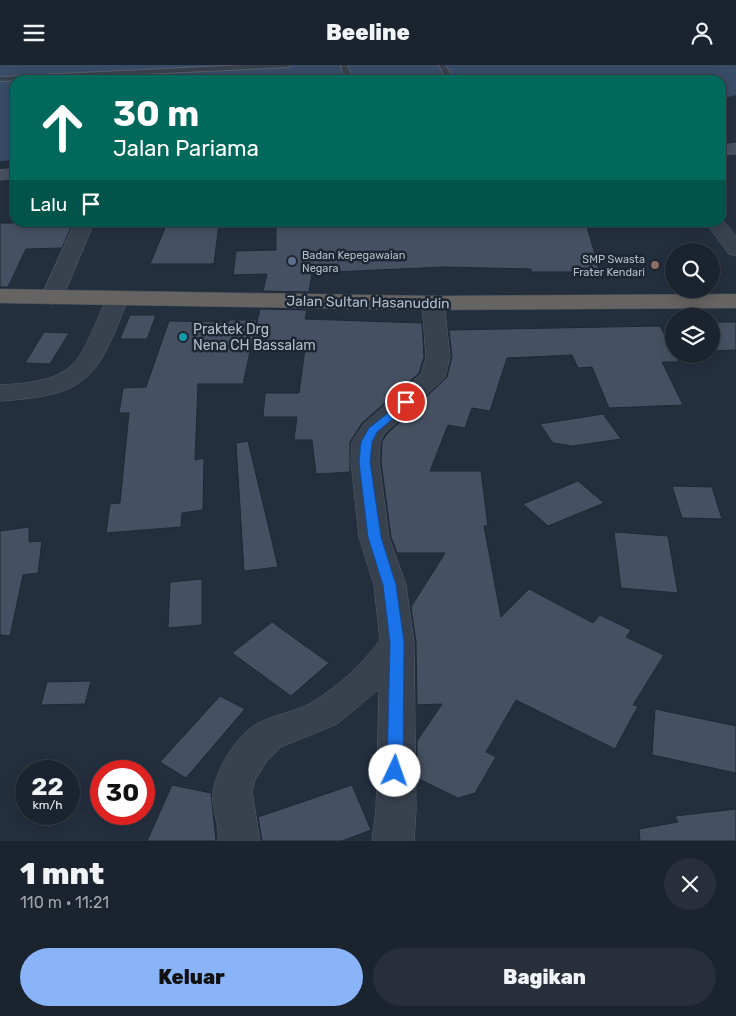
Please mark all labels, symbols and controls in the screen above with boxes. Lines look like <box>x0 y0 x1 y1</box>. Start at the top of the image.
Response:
icon: menu <box>20 19 48 47</box>
text: Beeline <box>326 19 410 46</box>
icon: person <box>688 19 716 47</box>
text: 30 m <box>113 93 199 135</box>
icon: ahead <box>30 95 95 160</box>
text: Jalan Pariama <box>113 135 259 162</box>
icon: arrive <box>77 190 105 218</box>
text: Lalu <box>30 193 67 216</box>
map controls <box>665 243 720 363</box>
button: search <box>665 243 720 298</box>
place label: Badan Kepegawaian Negara <box>302 249 405 275</box>
place label: SMP Swasta Frater Kendari <box>573 253 645 279</box>
marker: Badan Kepegawaian Negara <box>286 255 298 267</box>
marker: SMP Swasta Frater Kendari <box>649 259 661 271</box>
street label: Jalan Sultan Hasanuddin <box>286 293 450 312</box>
button: layers <box>665 308 720 363</box>
place label: Praktek Drg Nena CH Bassalam <box>193 321 316 354</box>
marker: Praktek Drg Nena CH Bassalam <box>177 331 189 343</box>
pin <box>385 381 427 423</box>
icon: arrive <box>392 388 420 416</box>
position arrow <box>368 744 420 796</box>
speed limit sign: 30 <box>90 760 155 825</box>
text: 22 <box>31 772 64 801</box>
text: km/h <box>33 798 62 812</box>
text: 1 mnt <box>20 856 104 892</box>
button: close <box>664 858 716 910</box>
text: 110 m · 11:21 <box>20 893 109 912</box>
button: Keluar <box>20 948 363 1006</box>
button: Bagikan <box>373 948 716 1006</box>

